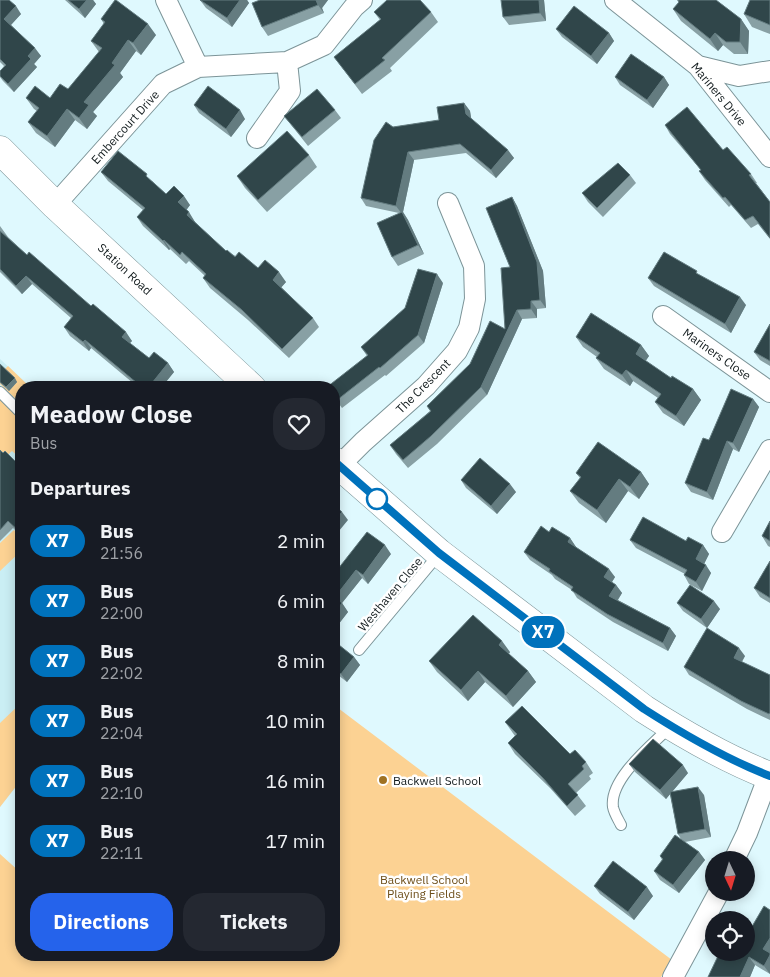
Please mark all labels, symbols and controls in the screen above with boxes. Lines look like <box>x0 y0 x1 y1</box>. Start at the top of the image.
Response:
street label: Mariners Drive <box>688 59 750 129</box>
street label: Embercourt Drive <box>88 87 162 167</box>
street label: Station Road <box>95 240 155 298</box>
street label: Mariners Close <box>680 325 754 383</box>
street label: The Crescent <box>393 356 453 416</box>
text: Meadow Close <box>30 398 193 430</box>
button: heart <box>273 398 325 450</box>
text: Bus <box>30 433 57 453</box>
text: Departures <box>30 476 130 500</box>
unlabelled marker <box>366 488 388 510</box>
text: Bus <box>100 519 134 543</box>
text: X7 <box>46 529 69 552</box>
text: 2 min <box>277 529 325 553</box>
text: 21:56 <box>100 543 143 563</box>
street label: Westhaven Close <box>355 554 426 634</box>
text: Bus <box>100 579 134 603</box>
text: X7 <box>46 589 69 612</box>
text: 6 min <box>277 589 325 613</box>
text: 22:00 <box>100 603 143 623</box>
line badge: X7 <box>520 616 566 648</box>
text: X7 <box>532 620 554 643</box>
text: Bus <box>100 639 134 663</box>
text: X7 <box>46 649 69 672</box>
text: 8 min <box>277 649 325 673</box>
text: 22:02 <box>100 663 143 683</box>
text: Bus <box>100 699 134 723</box>
text: X7 <box>46 709 69 732</box>
text: 10 min <box>266 709 325 733</box>
text: 22:04 <box>100 723 143 743</box>
text: Bus <box>100 759 134 783</box>
text: X7 <box>46 769 69 792</box>
text: 16 min <box>266 769 325 793</box>
place label: Backwell School <box>393 773 481 788</box>
marker: Backwell School <box>377 774 389 786</box>
text: 22:10 <box>100 783 143 803</box>
text: Bus <box>100 819 134 843</box>
text: X7 <box>46 829 69 852</box>
text: 17 min <box>266 829 325 853</box>
text: 22:11 <box>100 843 143 863</box>
north arrow <box>705 851 755 901</box>
map controls <box>705 851 755 961</box>
park label: Backwell School Playing Fields <box>380 872 468 901</box>
button: Directions <box>30 893 173 951</box>
button: Tickets <box>183 893 325 951</box>
button: locate <box>705 911 755 961</box>

